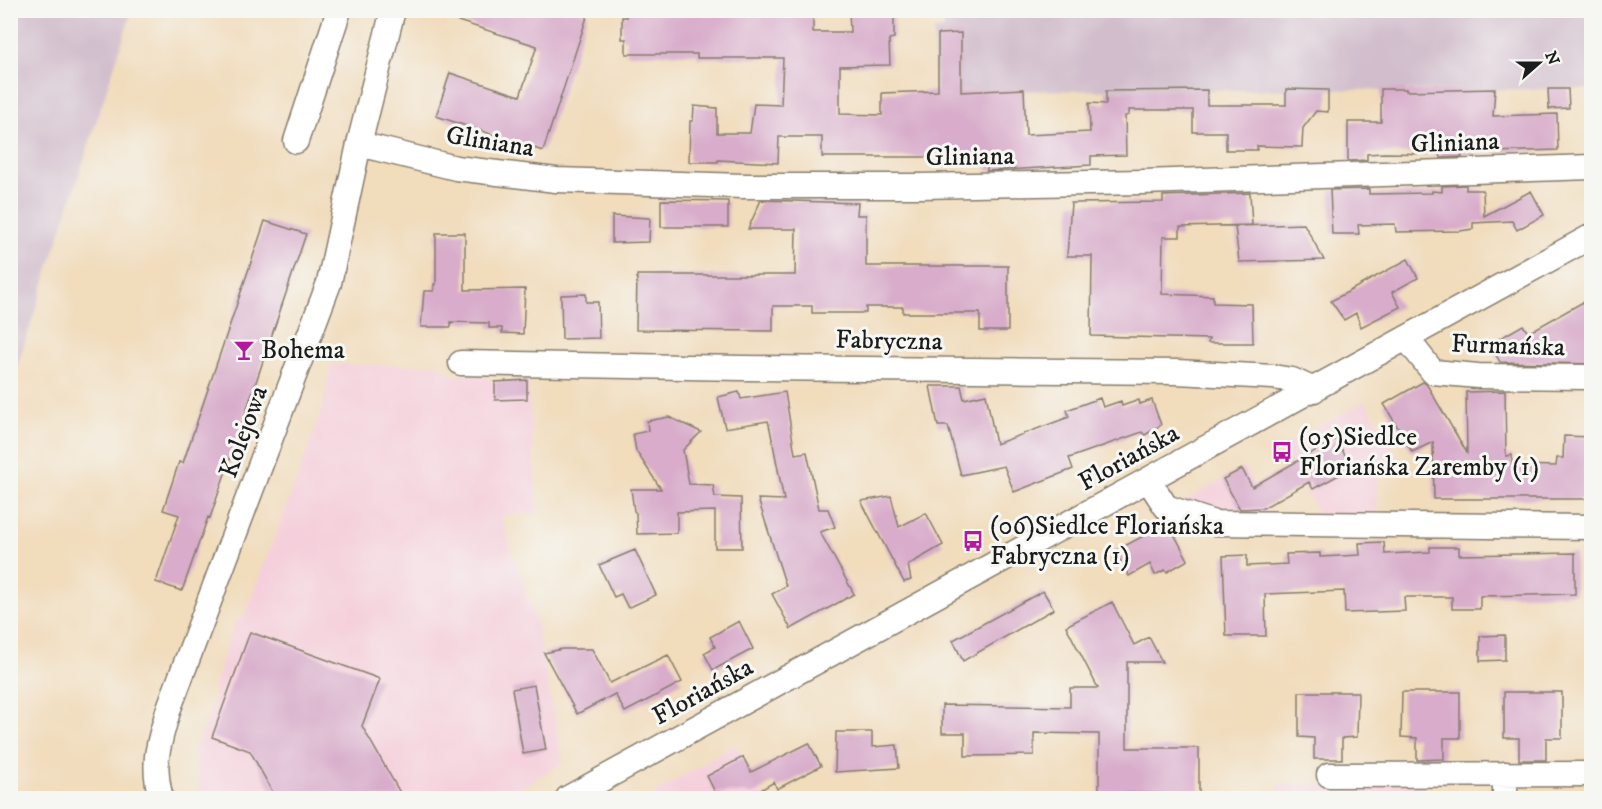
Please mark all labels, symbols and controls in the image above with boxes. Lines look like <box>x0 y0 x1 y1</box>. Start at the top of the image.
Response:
north arrow <box>1509 33 1569 93</box>
text: N <box>1540 48 1564 68</box>
street label: Gliniana <box>444 119 536 165</box>
street label: Gliniana <box>1410 125 1500 161</box>
street label: Gliniana <box>925 140 1015 174</box>
street label: Fabryczna <box>835 324 943 358</box>
street label: Furmańska <box>1450 328 1566 364</box>
place label: Bohema <box>261 334 345 367</box>
bar icon: Bohema <box>232 338 256 362</box>
street label: Kolejowa <box>212 381 276 483</box>
street label: Floriańska <box>1073 417 1185 499</box>
place label: (05)Siedlce Floriańska Zaremby (1) <box>1299 421 1539 484</box>
bus stop icon: (05)Siedlce Floriańska Zaremby (1) <box>1270 440 1294 464</box>
place label: (06)Siedlce Floriańska Fabryczna (1) <box>990 510 1224 573</box>
bus stop icon: (06)Siedlce Floriańska Fabryczna (1) <box>961 529 985 553</box>
street label: Floriańska <box>647 651 759 733</box>

